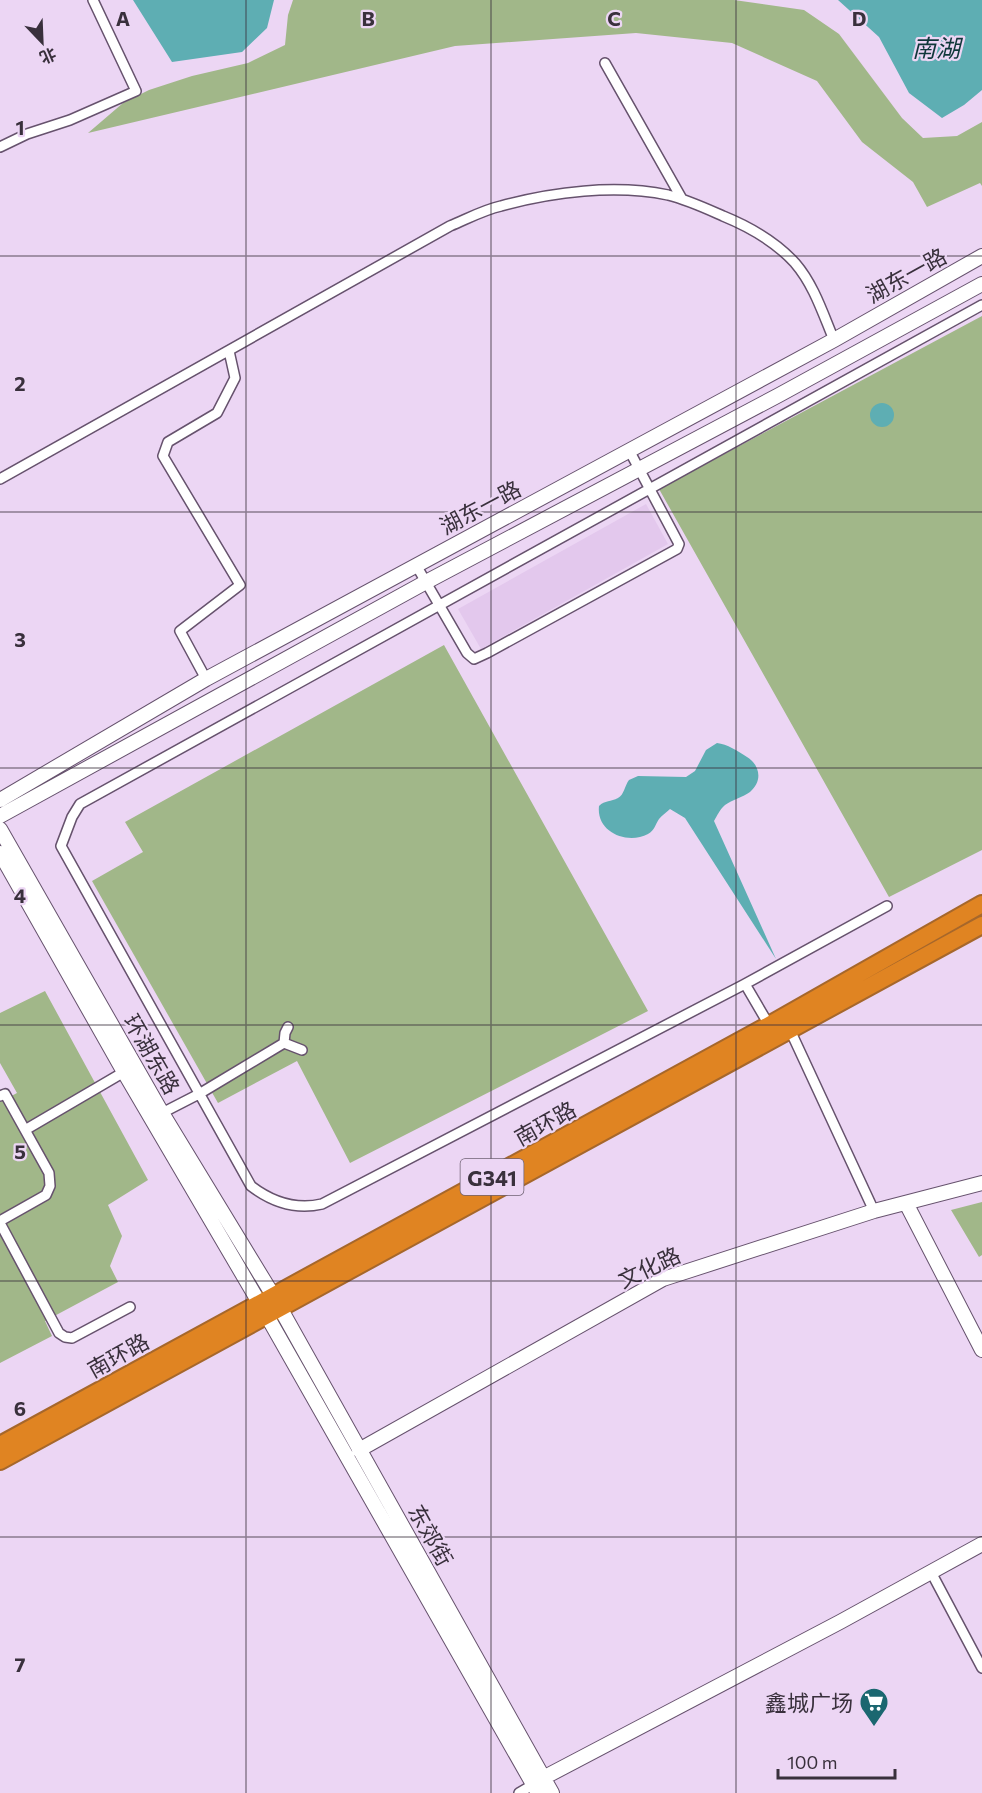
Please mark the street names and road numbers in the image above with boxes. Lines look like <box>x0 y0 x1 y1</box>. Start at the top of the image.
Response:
street label: 湖东一路 <box>861 242 951 308</box>
street label: 湖东一路 <box>435 474 525 540</box>
street label: 环湖东路 <box>118 1009 186 1099</box>
street label: 南环路 <box>510 1095 580 1151</box>
road number: G341 <box>460 1159 524 1195</box>
street label: 文化路 <box>613 1241 685 1293</box>
street label: 南环路 <box>83 1327 153 1383</box>
street label: 东郊街 <box>403 1500 459 1570</box>

